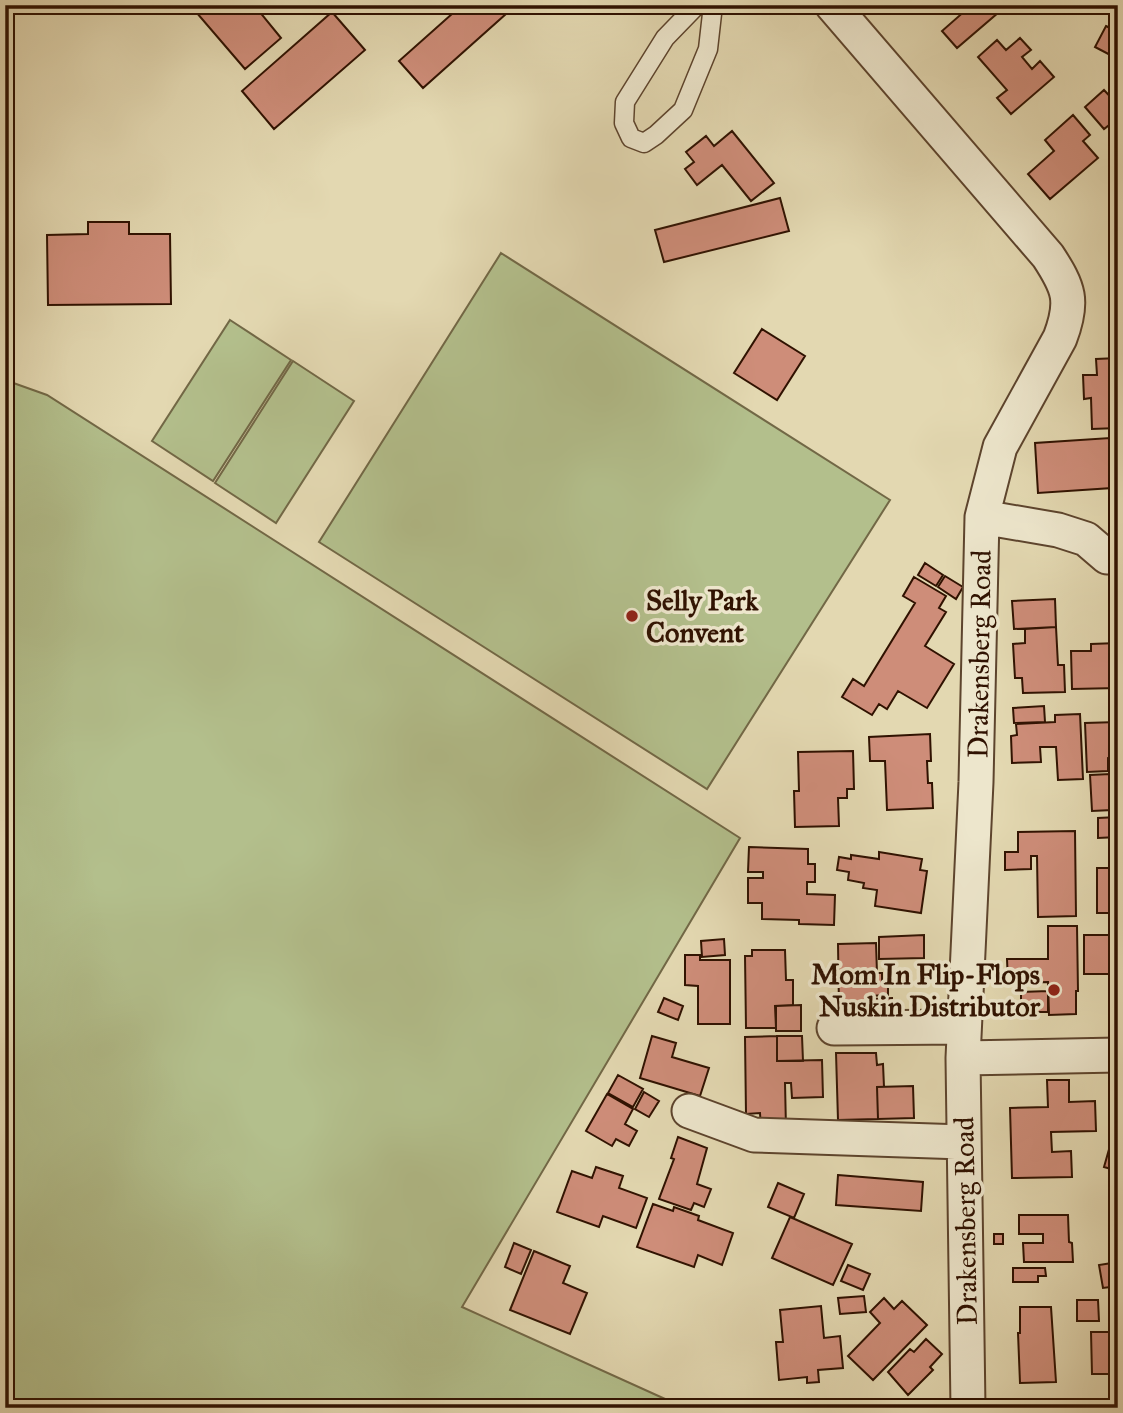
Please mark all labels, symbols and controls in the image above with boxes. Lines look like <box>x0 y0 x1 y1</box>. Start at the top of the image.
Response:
street label: Drakensberg Road <box>960 549 999 759</box>
place label: Selly Park Convent <box>646 583 759 650</box>
marker: Selly Park Convent <box>624 608 640 624</box>
place label: Mom In Flip-Flops Nuskin Distributor <box>811 957 1040 1024</box>
marker: Mom In Flip-Flops Nuskin Distributor <box>1046 982 1062 998</box>
street label: Drakensberg Road <box>946 1116 985 1326</box>

